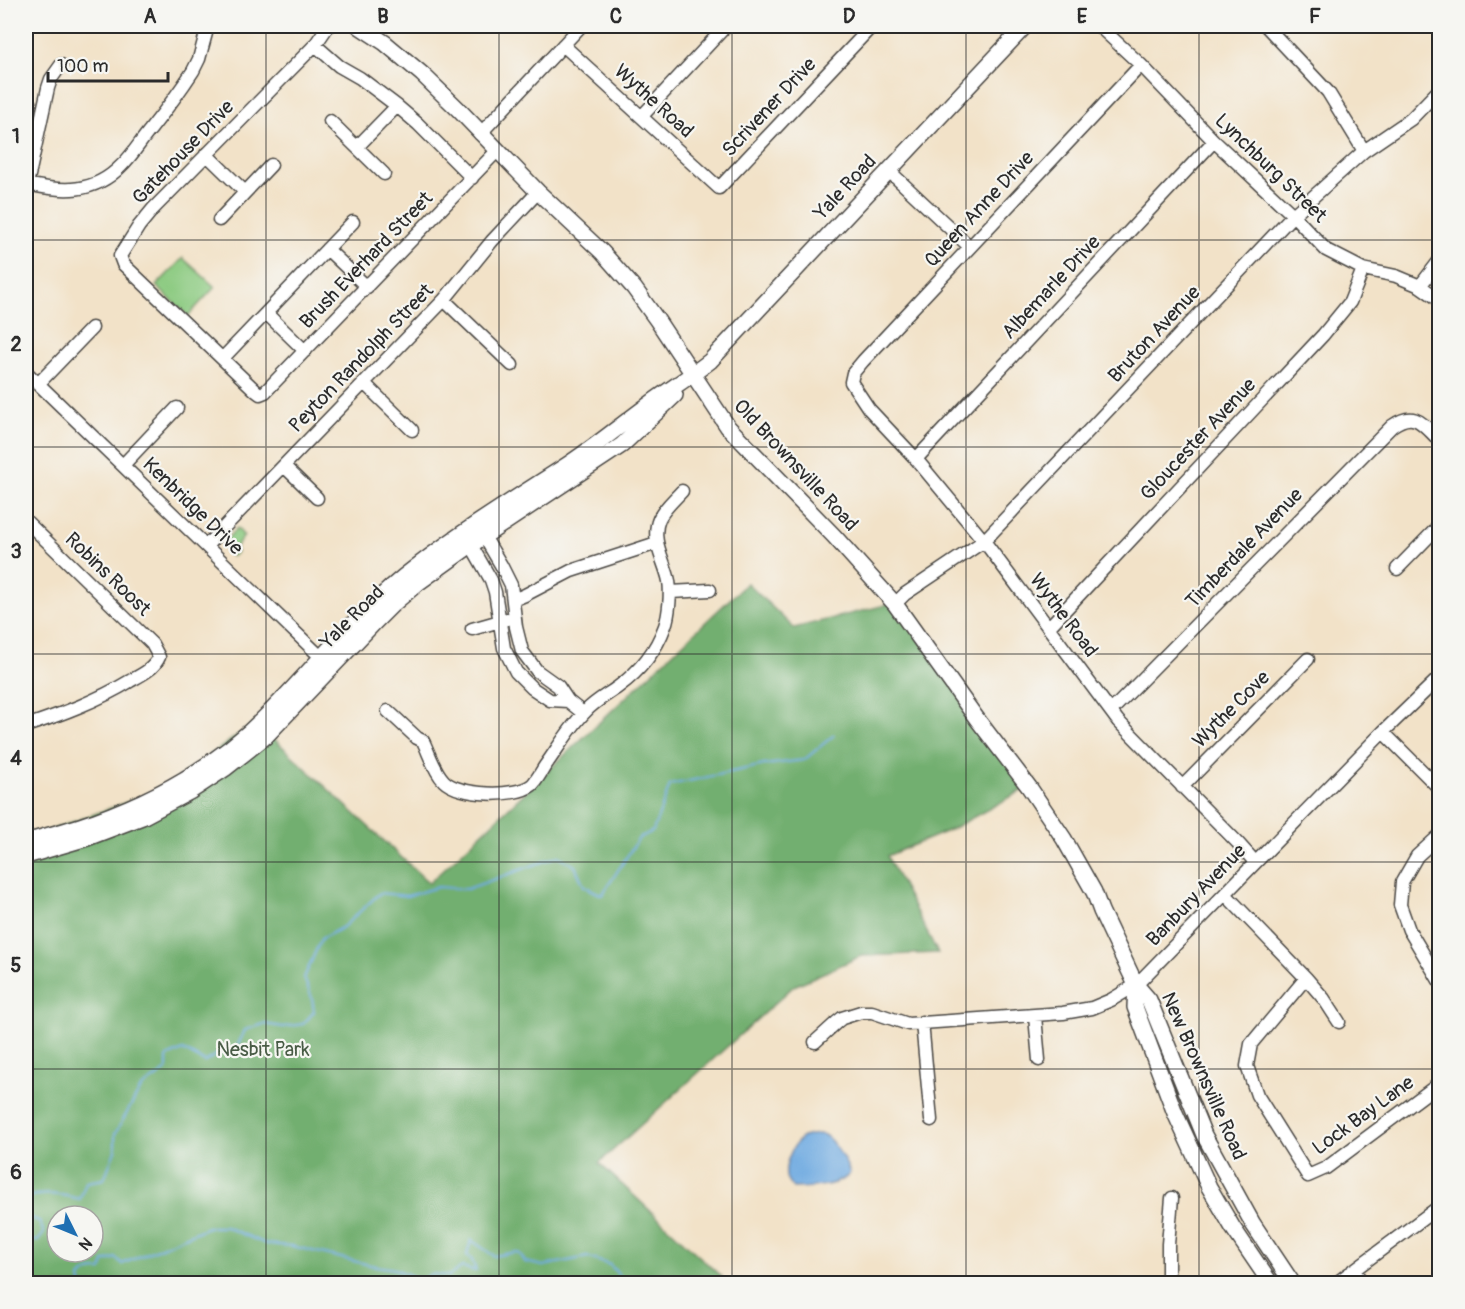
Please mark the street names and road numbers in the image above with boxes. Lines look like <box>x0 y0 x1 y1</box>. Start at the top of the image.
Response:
street label: Scrivener Drive <box>717 52 822 162</box>
street label: Wythe Road <box>609 59 699 143</box>
street label: Gatehouse Drive <box>127 94 239 210</box>
street label: Lynchburg Street <box>1210 108 1333 228</box>
street label: Queen Anne Drive <box>919 146 1039 272</box>
street label: Yale Road <box>808 149 882 226</box>
street label: Brush Everhard Street <box>294 185 439 334</box>
street label: Albemarle Drive <box>996 230 1106 344</box>
street label: Peyton Randolph Street <box>283 278 439 438</box>
street label: Bruton Avenue <box>1102 280 1206 388</box>
street label: Gloucester Avenue <box>1135 372 1261 505</box>
street label: Old Brownsville Road <box>728 394 864 536</box>
street label: Kenbridge Drive <box>138 452 249 560</box>
street label: Timberdale Avenue <box>1180 482 1308 613</box>
street label: Robins Roost <box>60 527 157 622</box>
street label: Wythe Road <box>1024 568 1104 662</box>
street label: Yale Road <box>314 580 389 655</box>
street label: Wythe Cove <box>1187 665 1275 753</box>
street label: Banbury Avenue <box>1141 838 1251 951</box>
street label: New Brownsville Road <box>1156 988 1252 1164</box>
street label: Lock Bay Lane <box>1307 1070 1419 1160</box>

